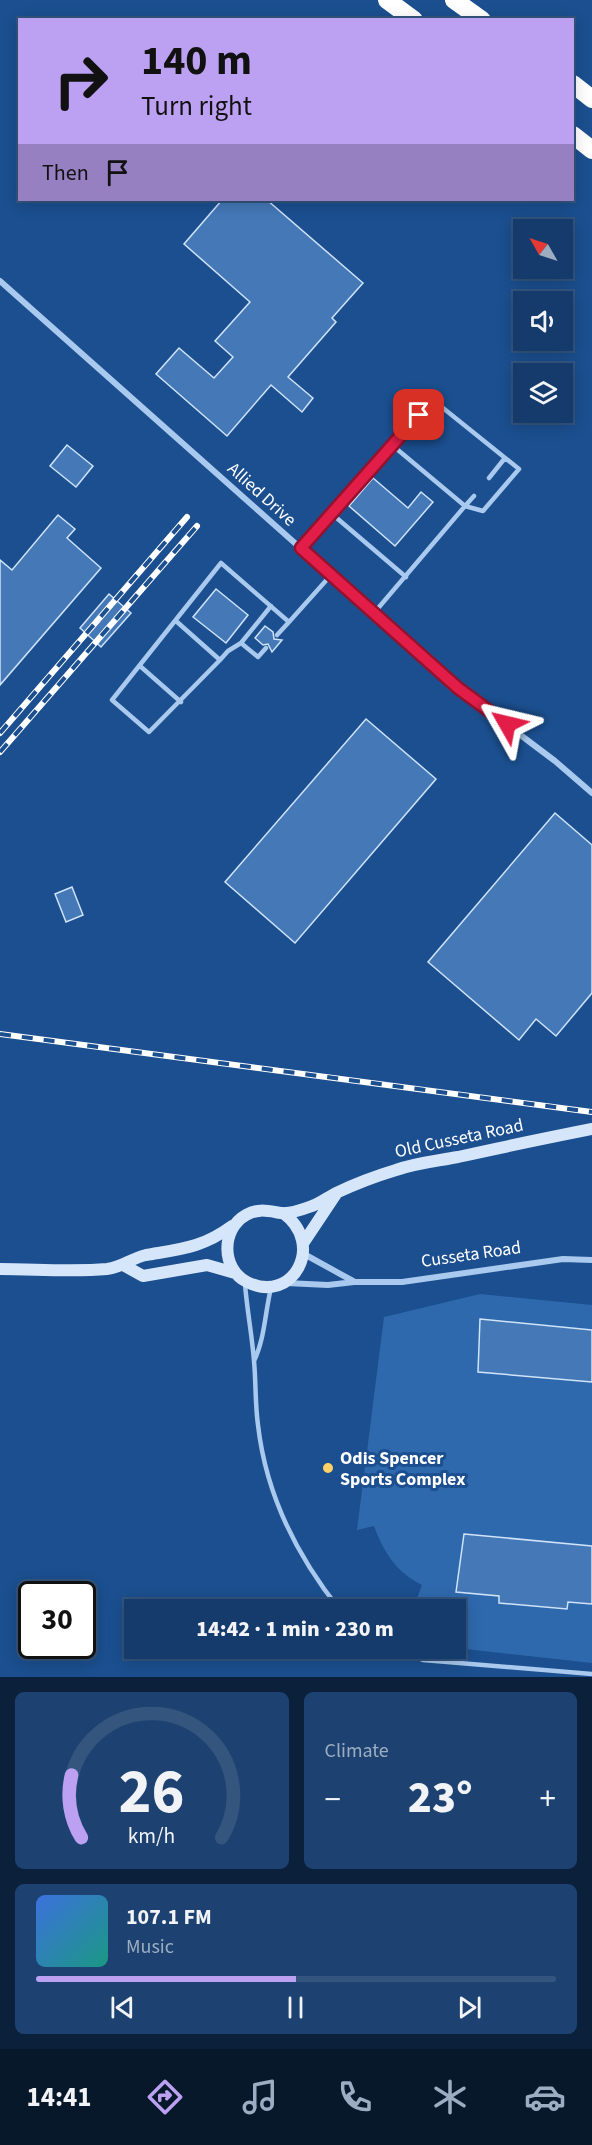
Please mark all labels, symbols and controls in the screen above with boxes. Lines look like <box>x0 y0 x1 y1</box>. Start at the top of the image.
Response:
text: 140 m <box>141 31 252 91</box>
icon: right <box>42 42 120 120</box>
text: Turn right <box>141 87 252 126</box>
icon: arrive <box>101 156 134 189</box>
text: Then <box>42 157 89 189</box>
north arrow <box>513 219 573 279</box>
map controls <box>513 219 573 423</box>
button: sound <box>513 291 573 351</box>
button: layers <box>513 363 573 423</box>
pin <box>393 389 444 440</box>
icon: arrive <box>402 398 435 431</box>
street label: Allied Drive <box>222 457 302 532</box>
position arrow <box>475 692 539 756</box>
street label: Old Cusseta Road <box>393 1113 526 1164</box>
street label: Cusseta Road <box>419 1235 523 1274</box>
place label: Odis Spencer Sports Complex <box>340 1446 465 1492</box>
marker: Odis Spencer Sports Complex <box>321 1461 335 1475</box>
speed limit sign: 30 <box>18 1581 96 1659</box>
text: 14:42 · 1 min · 230 m <box>196 1613 394 1645</box>
text: Climate <box>325 1737 389 1765</box>
text: 26 <box>119 1748 185 1837</box>
text: 23° <box>408 1766 473 1830</box>
text: − <box>325 1776 341 1823</box>
text: + <box>540 1776 556 1823</box>
text: km/h <box>128 1821 176 1852</box>
text: 107.1 FM <box>126 1901 212 1933</box>
text: Music <box>126 1933 174 1961</box>
icon: previous <box>106 1991 139 2024</box>
icon: pause <box>279 1991 312 2024</box>
icon: next <box>453 1991 486 2024</box>
icon: directions <box>144 2076 186 2118</box>
icon: music <box>239 2076 281 2118</box>
icon: phone <box>334 2076 376 2118</box>
icon: climate <box>429 2076 471 2118</box>
icon: car <box>524 2076 566 2118</box>
text: 14:41 <box>26 2078 92 2117</box>

